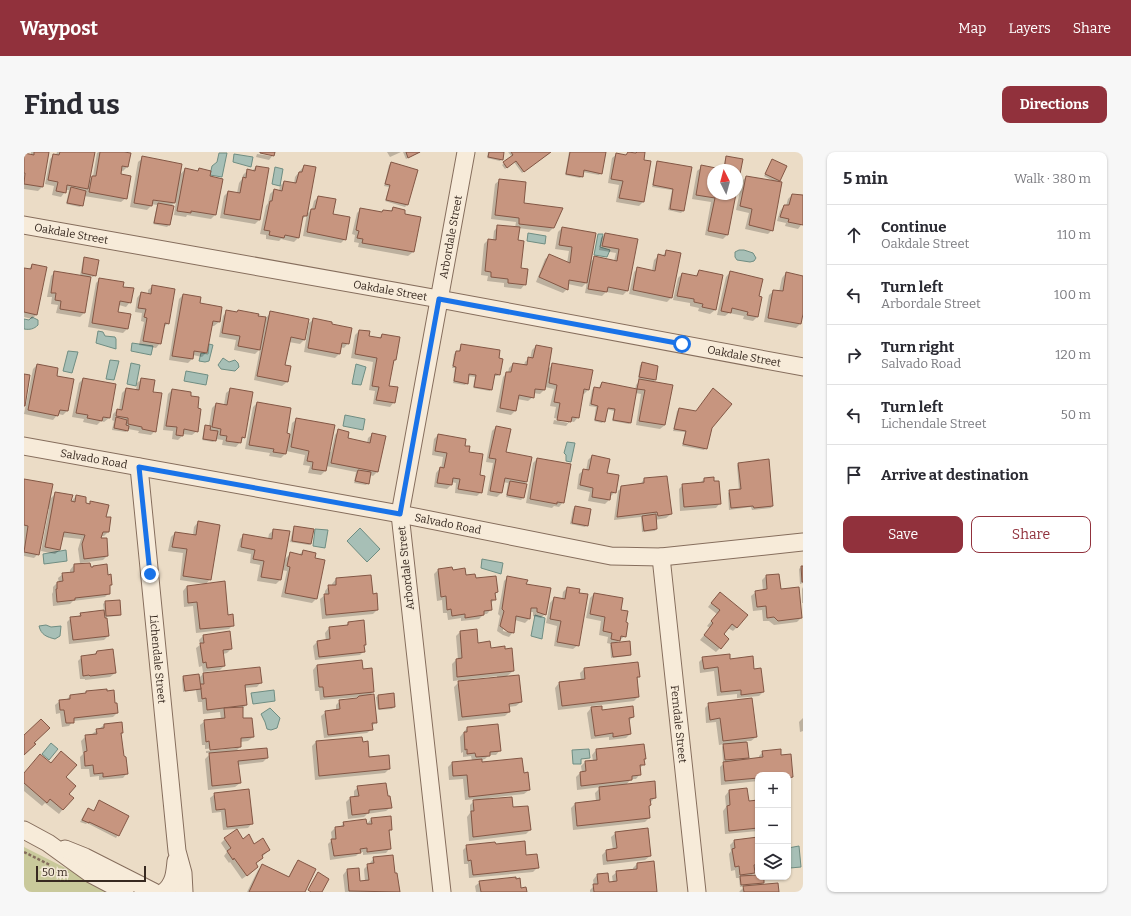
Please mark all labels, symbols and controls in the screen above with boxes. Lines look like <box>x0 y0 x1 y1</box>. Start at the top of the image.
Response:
text: Waypost <box>20 17 98 40</box>
text: Map <box>958 20 986 37</box>
text: Layers <box>1008 20 1051 37</box>
text: Share <box>1073 20 1111 37</box>
button: Directions <box>1002 86 1107 123</box>
text: Find us <box>24 88 120 121</box>
north arrow <box>707 164 743 200</box>
text: 5 min <box>843 168 888 189</box>
text: Walk · 380 m <box>1014 171 1091 186</box>
street label: Arbordale Street <box>437 194 464 280</box>
text: Continue <box>881 218 947 236</box>
street label: Oakdale Street <box>33 220 109 246</box>
icon: ahead <box>843 224 865 246</box>
text: 110 m <box>1057 227 1091 242</box>
text: Oakdale Street <box>881 236 969 251</box>
street label: Oakdale Street <box>352 277 428 303</box>
text: Turn left <box>881 278 943 296</box>
icon: left <box>843 284 865 306</box>
text: 100 m <box>1054 287 1091 302</box>
text: Arbordale Street <box>881 296 981 311</box>
route start <box>673 335 691 353</box>
text: Turn right <box>881 338 954 356</box>
street label: Oakdale Street <box>706 343 782 369</box>
icon: right <box>843 344 865 366</box>
text: 120 m <box>1055 347 1091 362</box>
text: Salvado Road <box>881 356 961 371</box>
text: Turn left <box>881 398 943 416</box>
icon: left <box>843 404 865 426</box>
text: 50 m <box>1061 407 1091 422</box>
text: Lichendale Street <box>881 416 987 431</box>
street label: Salvado Road <box>59 446 129 471</box>
icon: arrive <box>843 464 865 486</box>
text: Arrive at destination <box>881 466 1028 484</box>
street label: Salvado Road <box>413 511 483 537</box>
button: Save <box>843 516 963 553</box>
button: Share <box>971 516 1091 553</box>
street label: Arbordale Street <box>395 525 417 611</box>
route end <box>141 565 159 583</box>
street label: Lichendale Street <box>147 614 169 704</box>
street label: Ferndale Street <box>668 684 690 764</box>
map controls <box>755 772 791 880</box>
button: + <box>755 772 791 808</box>
button: − <box>755 808 791 844</box>
button: layers <box>755 844 791 880</box>
scale bar <box>36 864 146 883</box>
text: 50 m <box>42 866 68 879</box>

